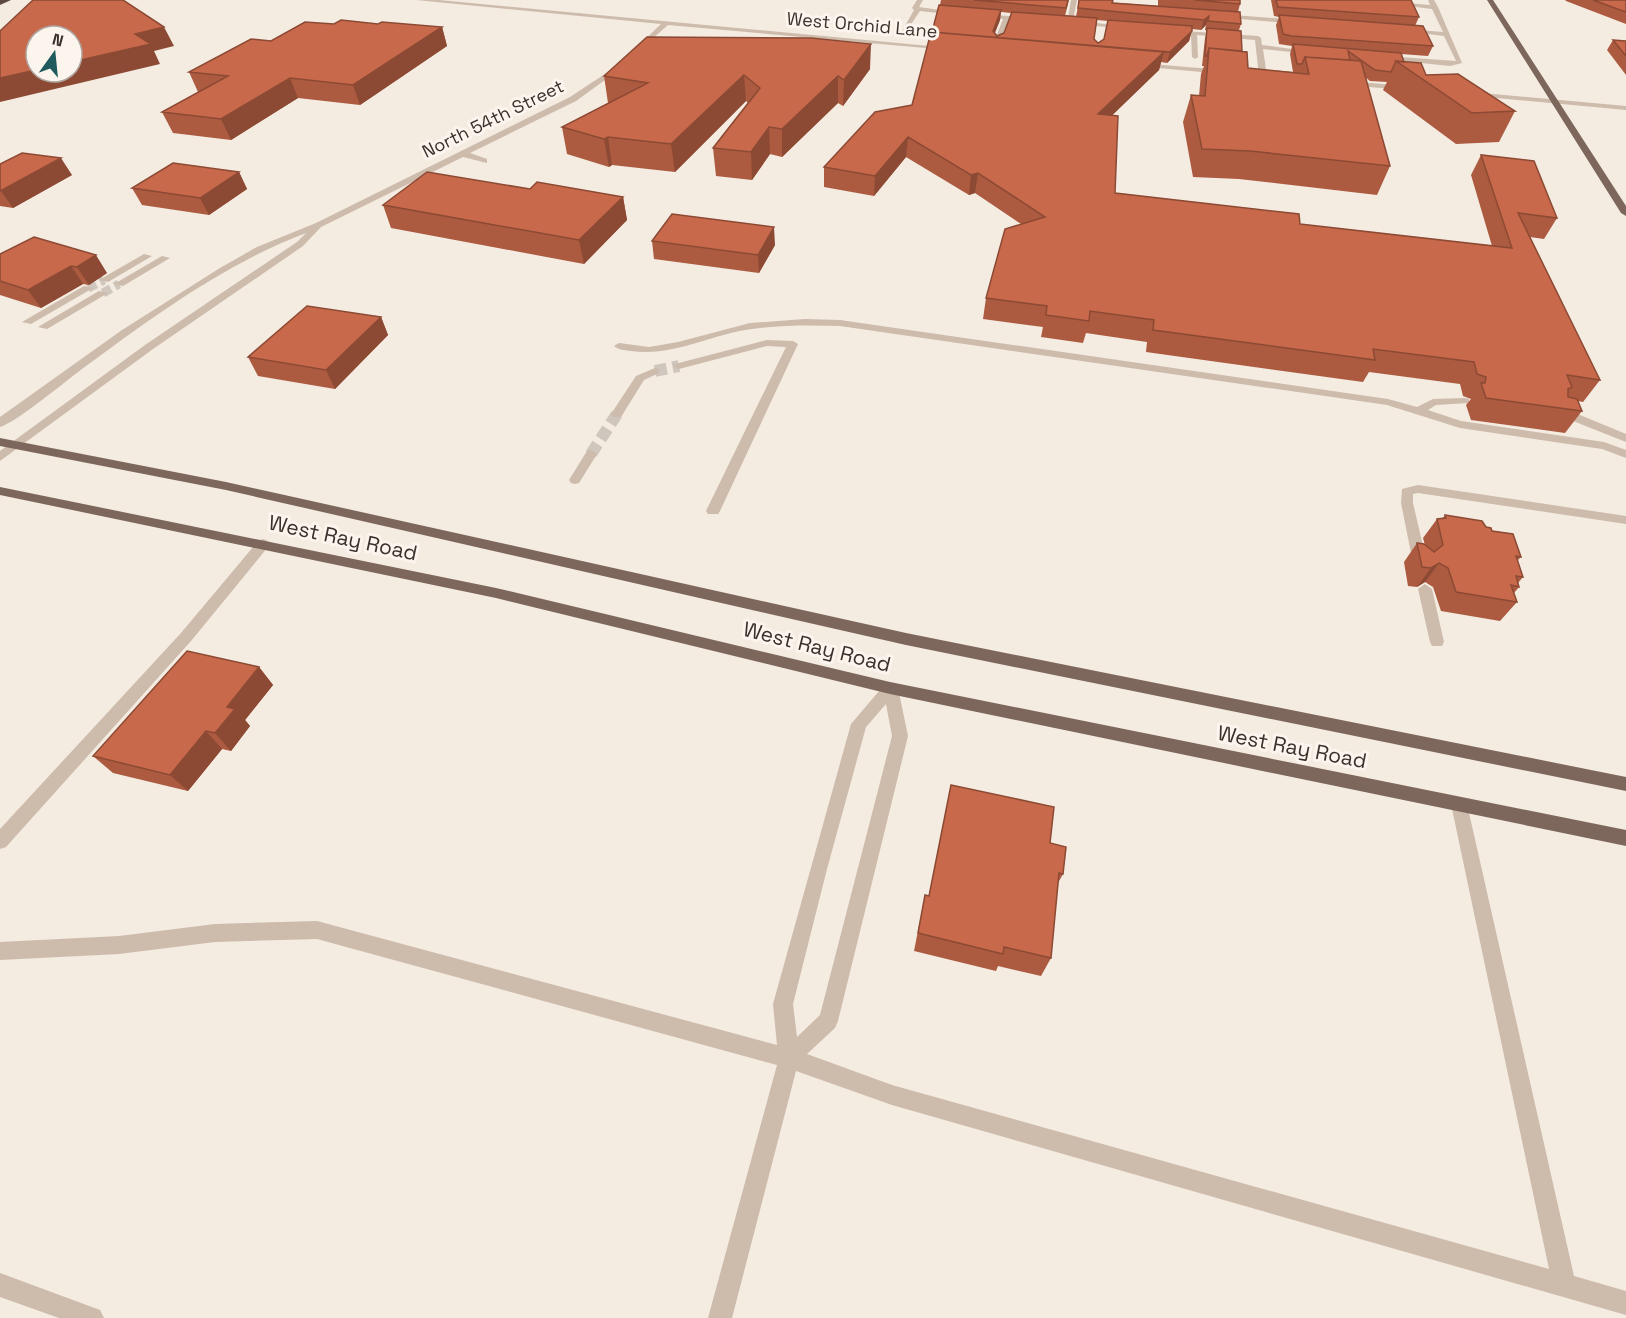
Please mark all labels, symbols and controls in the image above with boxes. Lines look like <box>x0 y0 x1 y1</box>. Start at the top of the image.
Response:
street label: West Orchid Lane <box>786 6 938 43</box>
north arrow <box>24 24 84 84</box>
text: N <box>50 28 66 52</box>
street label: North 54th Street <box>418 74 567 163</box>
street label: West Ray Road <box>266 509 420 566</box>
street label: West Ray Road <box>740 615 894 678</box>
street label: West Ray Road <box>1215 719 1369 774</box>

